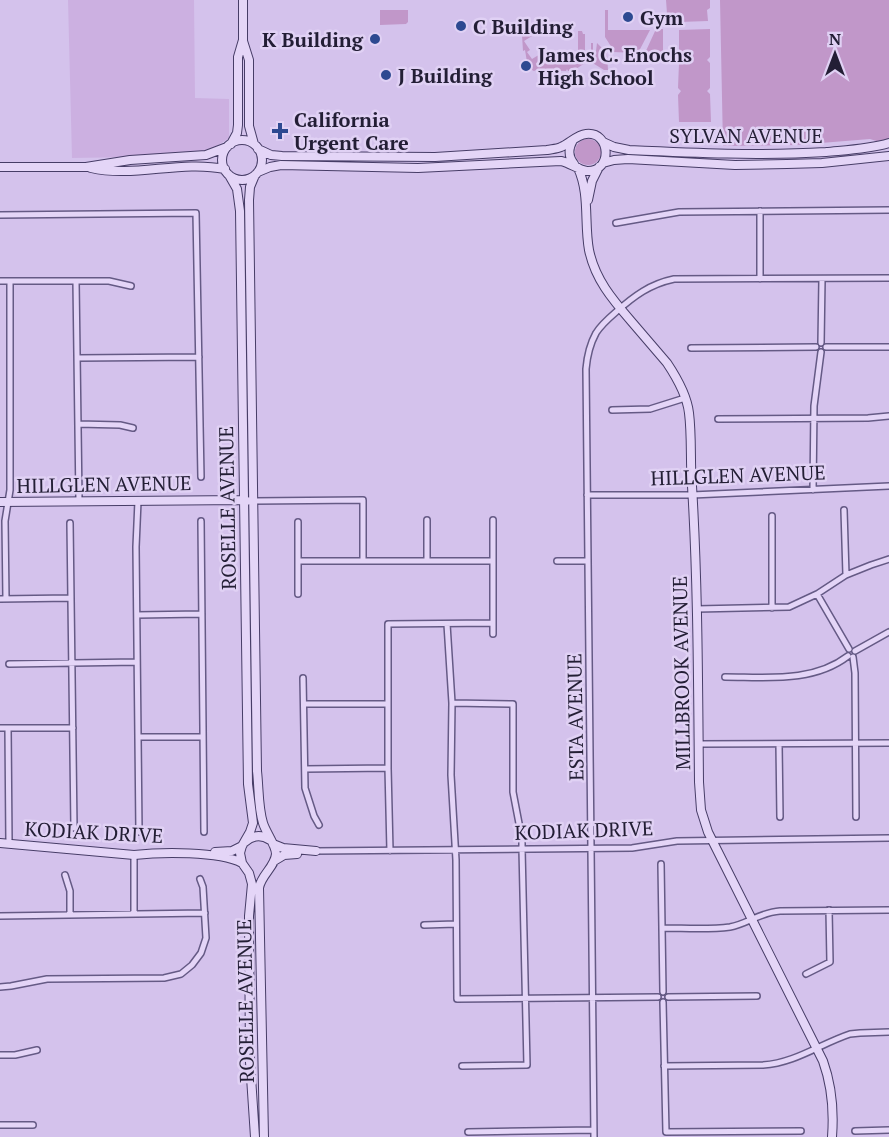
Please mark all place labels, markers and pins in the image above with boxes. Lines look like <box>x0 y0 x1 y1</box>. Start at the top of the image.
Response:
place label: Gym <box>640 4 684 31</box>
marker: Gym <box>621 10 635 24</box>
place label: C Building <box>473 13 574 40</box>
marker: C Building <box>454 19 468 33</box>
place label: K Building <box>262 26 364 53</box>
marker: K Building <box>368 32 382 46</box>
place label: James C. Enochs High School <box>538 41 692 91</box>
marker: James C. Enochs High School <box>519 59 533 73</box>
place label: J Building <box>398 62 493 89</box>
marker: J Building <box>379 68 393 82</box>
place label: California Urgent Care <box>294 106 409 156</box>
marker: California Urgent Care <box>271 122 289 140</box>

